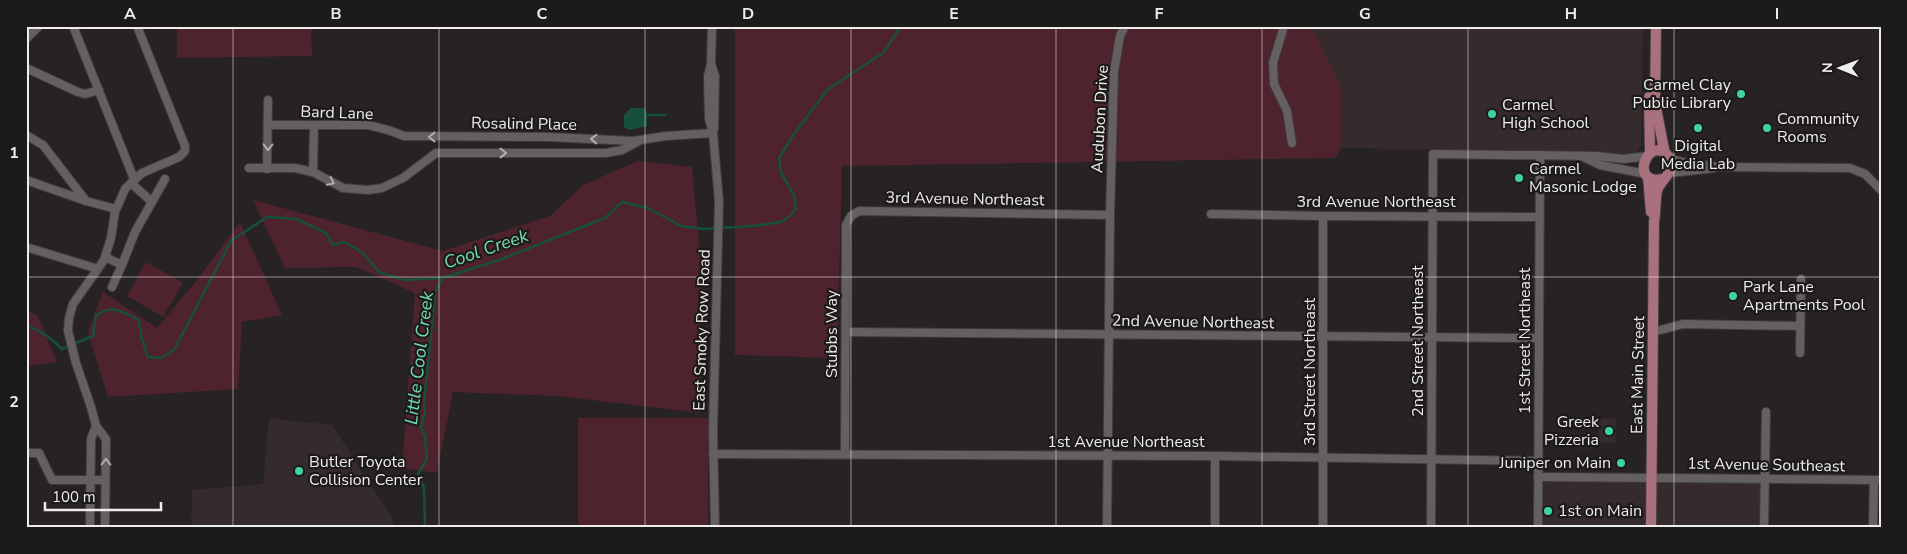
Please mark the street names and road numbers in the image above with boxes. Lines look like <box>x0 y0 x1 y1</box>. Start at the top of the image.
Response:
street label: Audubon Drive <box>1086 64 1114 174</box>
street label: Bard Lane <box>300 101 374 125</box>
street label: Rosalind Place <box>471 112 577 136</box>
street label: 3rd Avenue Northeast <box>885 187 1045 211</box>
street label: 3rd Avenue Northeast <box>1296 191 1456 213</box>
street label: East Smoky Row Road <box>688 249 716 411</box>
street label: 2nd Street Northeast <box>1407 265 1429 417</box>
street label: 1st Street Northeast <box>1514 267 1536 414</box>
street label: Stubbs Way <box>821 289 843 378</box>
street label: 3rd Street Northeast <box>1299 297 1321 446</box>
street label: 2nd Avenue Northeast <box>1112 310 1275 334</box>
street label: East Main Street <box>1626 316 1650 434</box>
street label: 1st Avenue Northeast <box>1047 431 1205 453</box>
street label: 1st Avenue Southeast <box>1687 453 1846 477</box>

